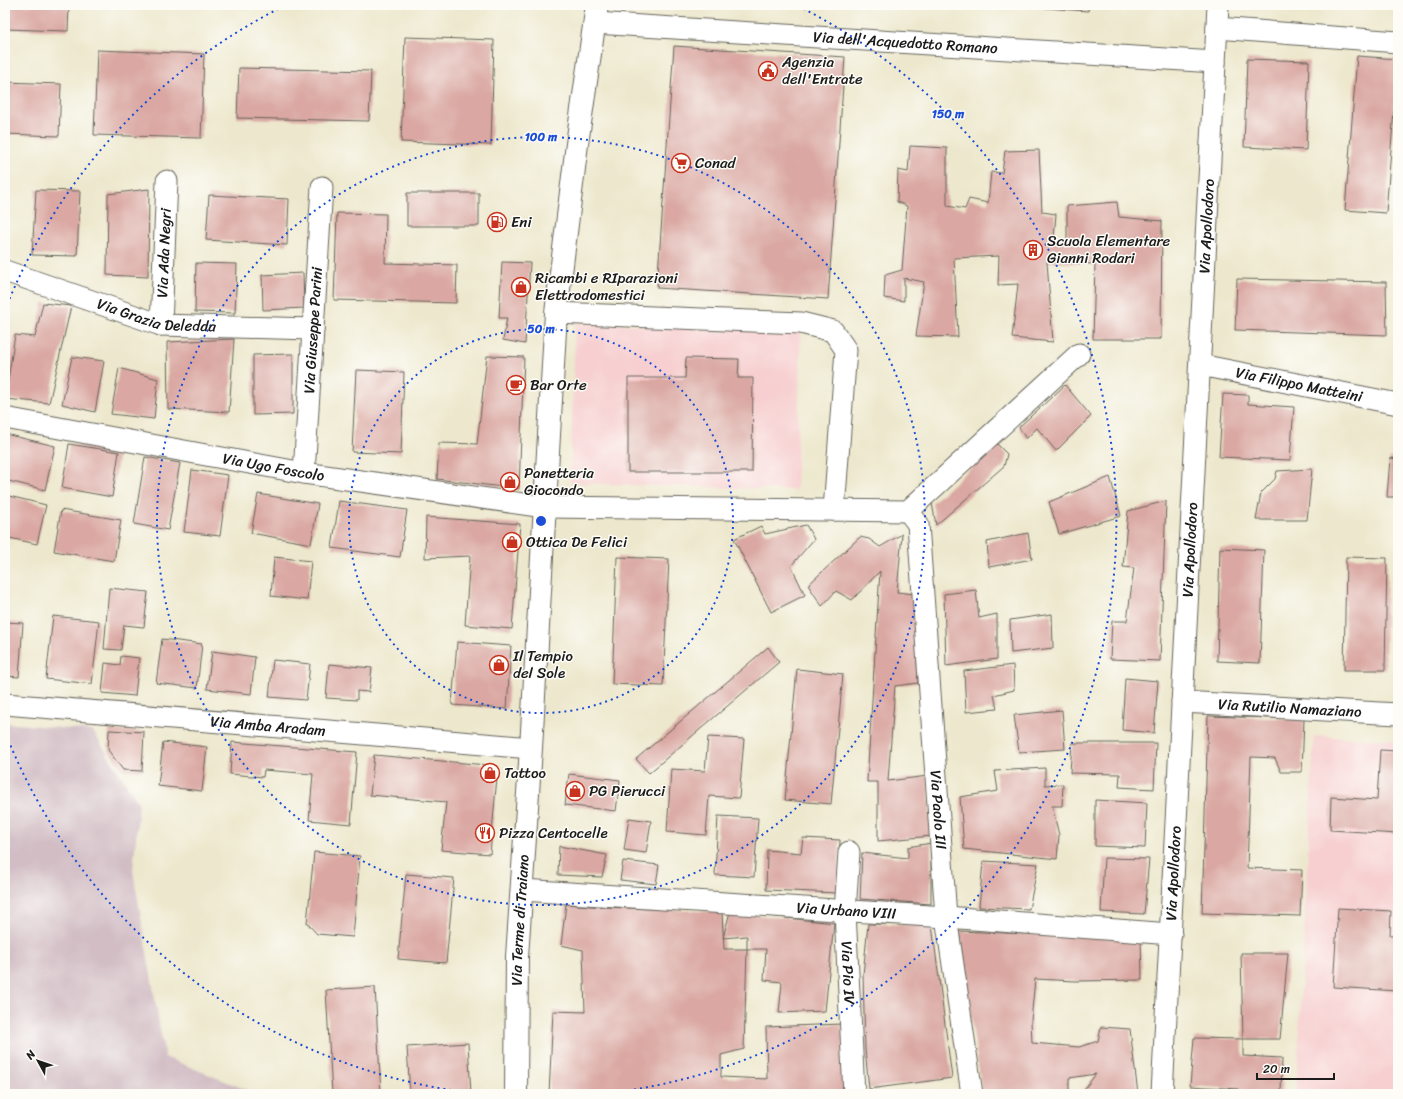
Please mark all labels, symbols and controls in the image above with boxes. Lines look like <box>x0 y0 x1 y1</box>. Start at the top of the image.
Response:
street label: Via dell'Acquedotto Romano <box>812 24 999 61</box>
place label: Agenzia dell'Entrate <box>781 49 863 92</box>
public building icon: Agenzia dell'Entrate <box>757 60 779 82</box>
text: 150 m <box>932 103 965 125</box>
text: 100 m <box>525 126 558 148</box>
place label: Conad <box>695 150 737 176</box>
supermarket icon: Conad <box>670 152 692 174</box>
street label: Via Apollodoro <box>1191 177 1222 274</box>
street label: Via Ada Negri <box>149 207 179 298</box>
place label: Eni <box>511 209 532 235</box>
fuel station icon: Eni <box>486 211 508 233</box>
place label: Scuola Elementare Gianni Rodari <box>1047 228 1171 271</box>
building icon: Scuola Elementare Gianni Rodari <box>1022 239 1044 261</box>
street label: Via Giuseppe Parini <box>296 265 330 394</box>
place label: Ricambi e RIparazioni Elettrodomestici <box>535 265 679 308</box>
shop icon: Ricambi e RIparazioni Elettrodomestici <box>510 276 532 298</box>
street label: Via Grazia Deledda <box>93 291 217 339</box>
text: 50 m <box>527 318 555 340</box>
street label: Via Filippo Matteini <box>1233 359 1366 410</box>
place label: Bar Orte <box>530 372 587 398</box>
cafe icon: Bar Orte <box>505 374 527 396</box>
street label: Via Ugo Foscolo <box>221 445 327 489</box>
place label: Panetteria Giocondo <box>524 460 594 503</box>
shop icon: Panetteria Giocondo <box>499 471 521 493</box>
street label: Via Apollodoro <box>1175 501 1205 598</box>
centre of rings <box>534 514 548 528</box>
place label: Ottica De Felici <box>526 529 628 555</box>
shop icon: Ottica De Felici <box>501 531 523 553</box>
place label: Il Tempio del Sole <box>512 643 573 686</box>
shop icon: Il Tempio del Sole <box>488 654 510 676</box>
street label: Via Rutilio Namaziano <box>1217 691 1363 725</box>
street label: Via Amba Aradam <box>209 708 327 744</box>
place label: Tattoo <box>504 760 547 786</box>
shop icon: Tattoo <box>479 762 501 784</box>
street label: Via Paolo III <box>923 769 954 851</box>
place label: PG Pierucci <box>589 778 666 804</box>
shop icon: PG Pierucci <box>564 780 586 802</box>
place label: Pizza Centocelle <box>499 820 608 846</box>
restaurant icon: Pizza Centocelle <box>474 822 496 844</box>
street label: Via Apollodoro <box>1158 825 1189 921</box>
street label: Via Terme di Traiano <box>504 853 537 986</box>
street label: Via Urbano VIII <box>796 895 897 927</box>
street label: Via Pio IV <box>833 940 863 1006</box>
north arrow <box>18 1041 58 1081</box>
text: N <box>20 1046 41 1065</box>
scale bar <box>1257 1055 1334 1081</box>
text: 20 m <box>1263 1058 1290 1080</box>

